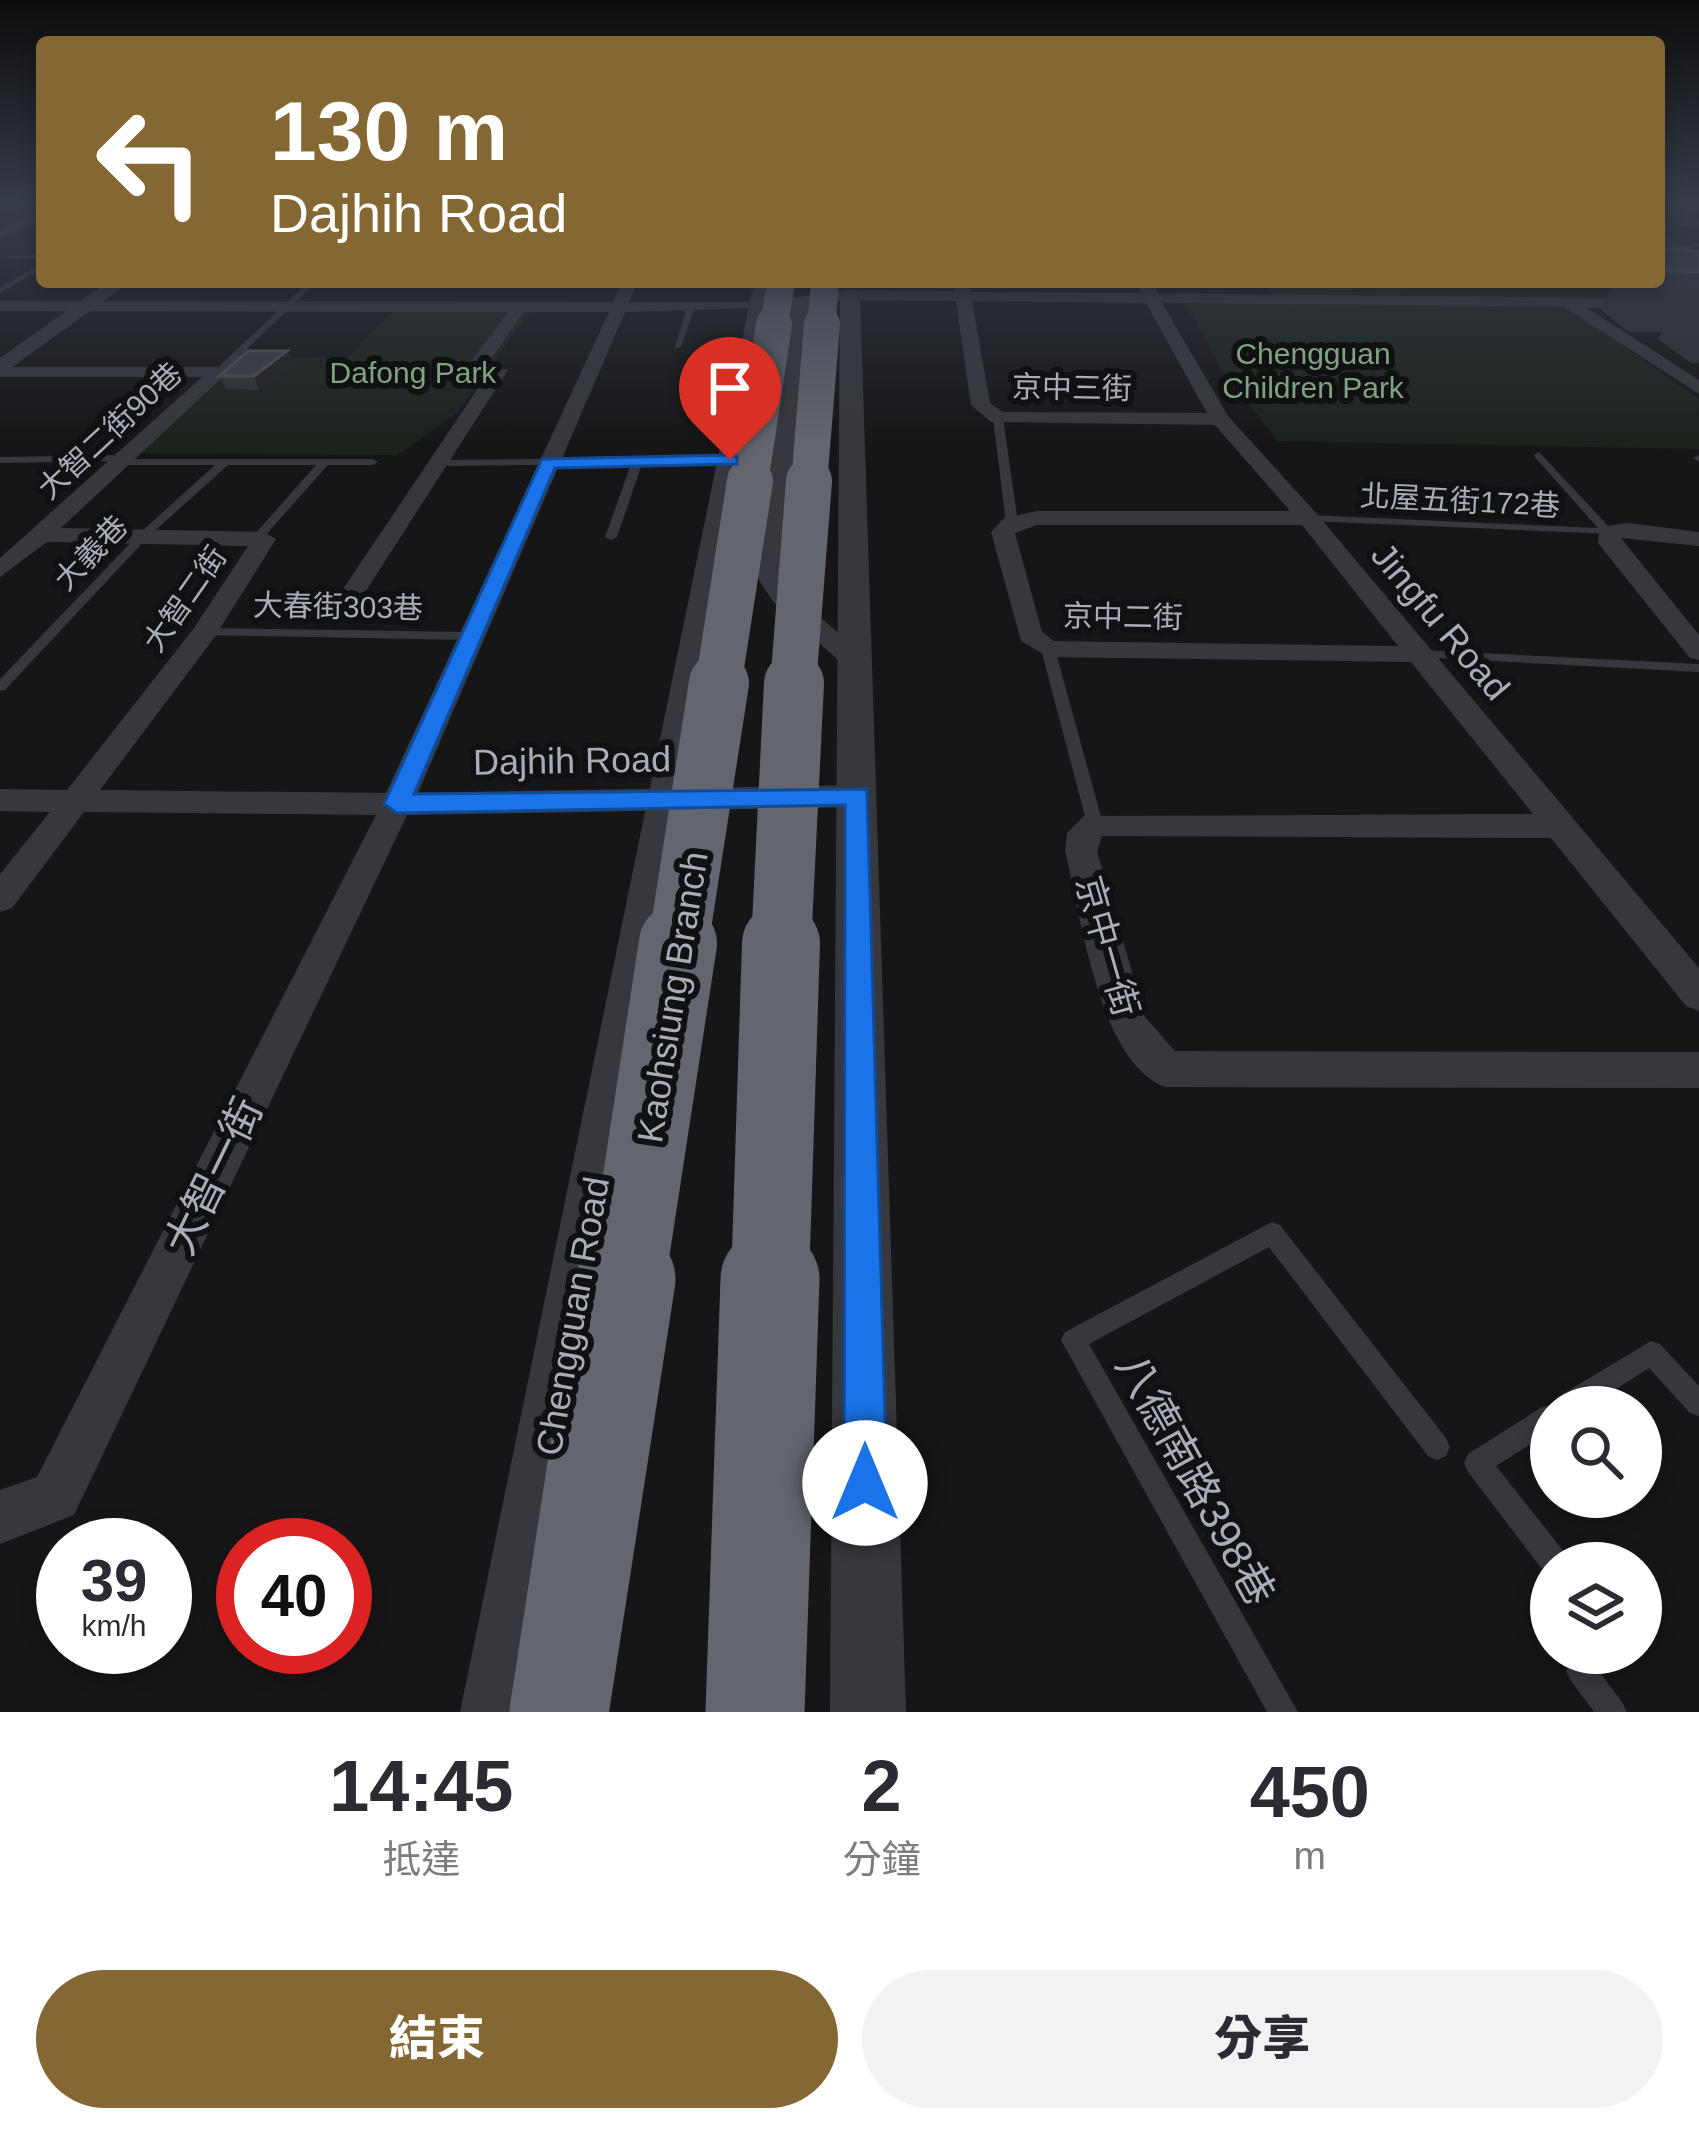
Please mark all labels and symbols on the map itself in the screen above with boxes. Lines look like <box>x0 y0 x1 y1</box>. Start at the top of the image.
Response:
pin <box>679 337 781 460</box>
park label: Chengguan Children Park <box>1222 337 1405 404</box>
street label: 大智二街90巷 <box>31 356 188 505</box>
park label: Dafong Park <box>330 356 497 389</box>
street label: 京中三街 <box>1012 370 1132 405</box>
street label: 北屋五街172巷 <box>1359 479 1561 522</box>
street label: 大義巷 <box>48 509 134 596</box>
street label: Jingfu Road <box>1363 535 1518 708</box>
street label: 大智二街 <box>137 540 233 657</box>
street label: 大春街303巷 <box>253 589 423 624</box>
street label: 京中二街 <box>1063 599 1183 634</box>
street label: Dajhih Road <box>473 738 671 783</box>
street label: Kaohsiung Branch <box>629 849 716 1146</box>
street label: 京中一街 <box>1068 871 1147 1021</box>
street label: 大智一街 <box>156 1090 271 1262</box>
street label: Chengguan Road <box>528 1174 617 1459</box>
street label: 八德南路398巷 <box>1107 1345 1284 1613</box>
position arrow <box>802 1420 928 1546</box>
speed limit sign: 40 <box>216 1518 372 1674</box>

